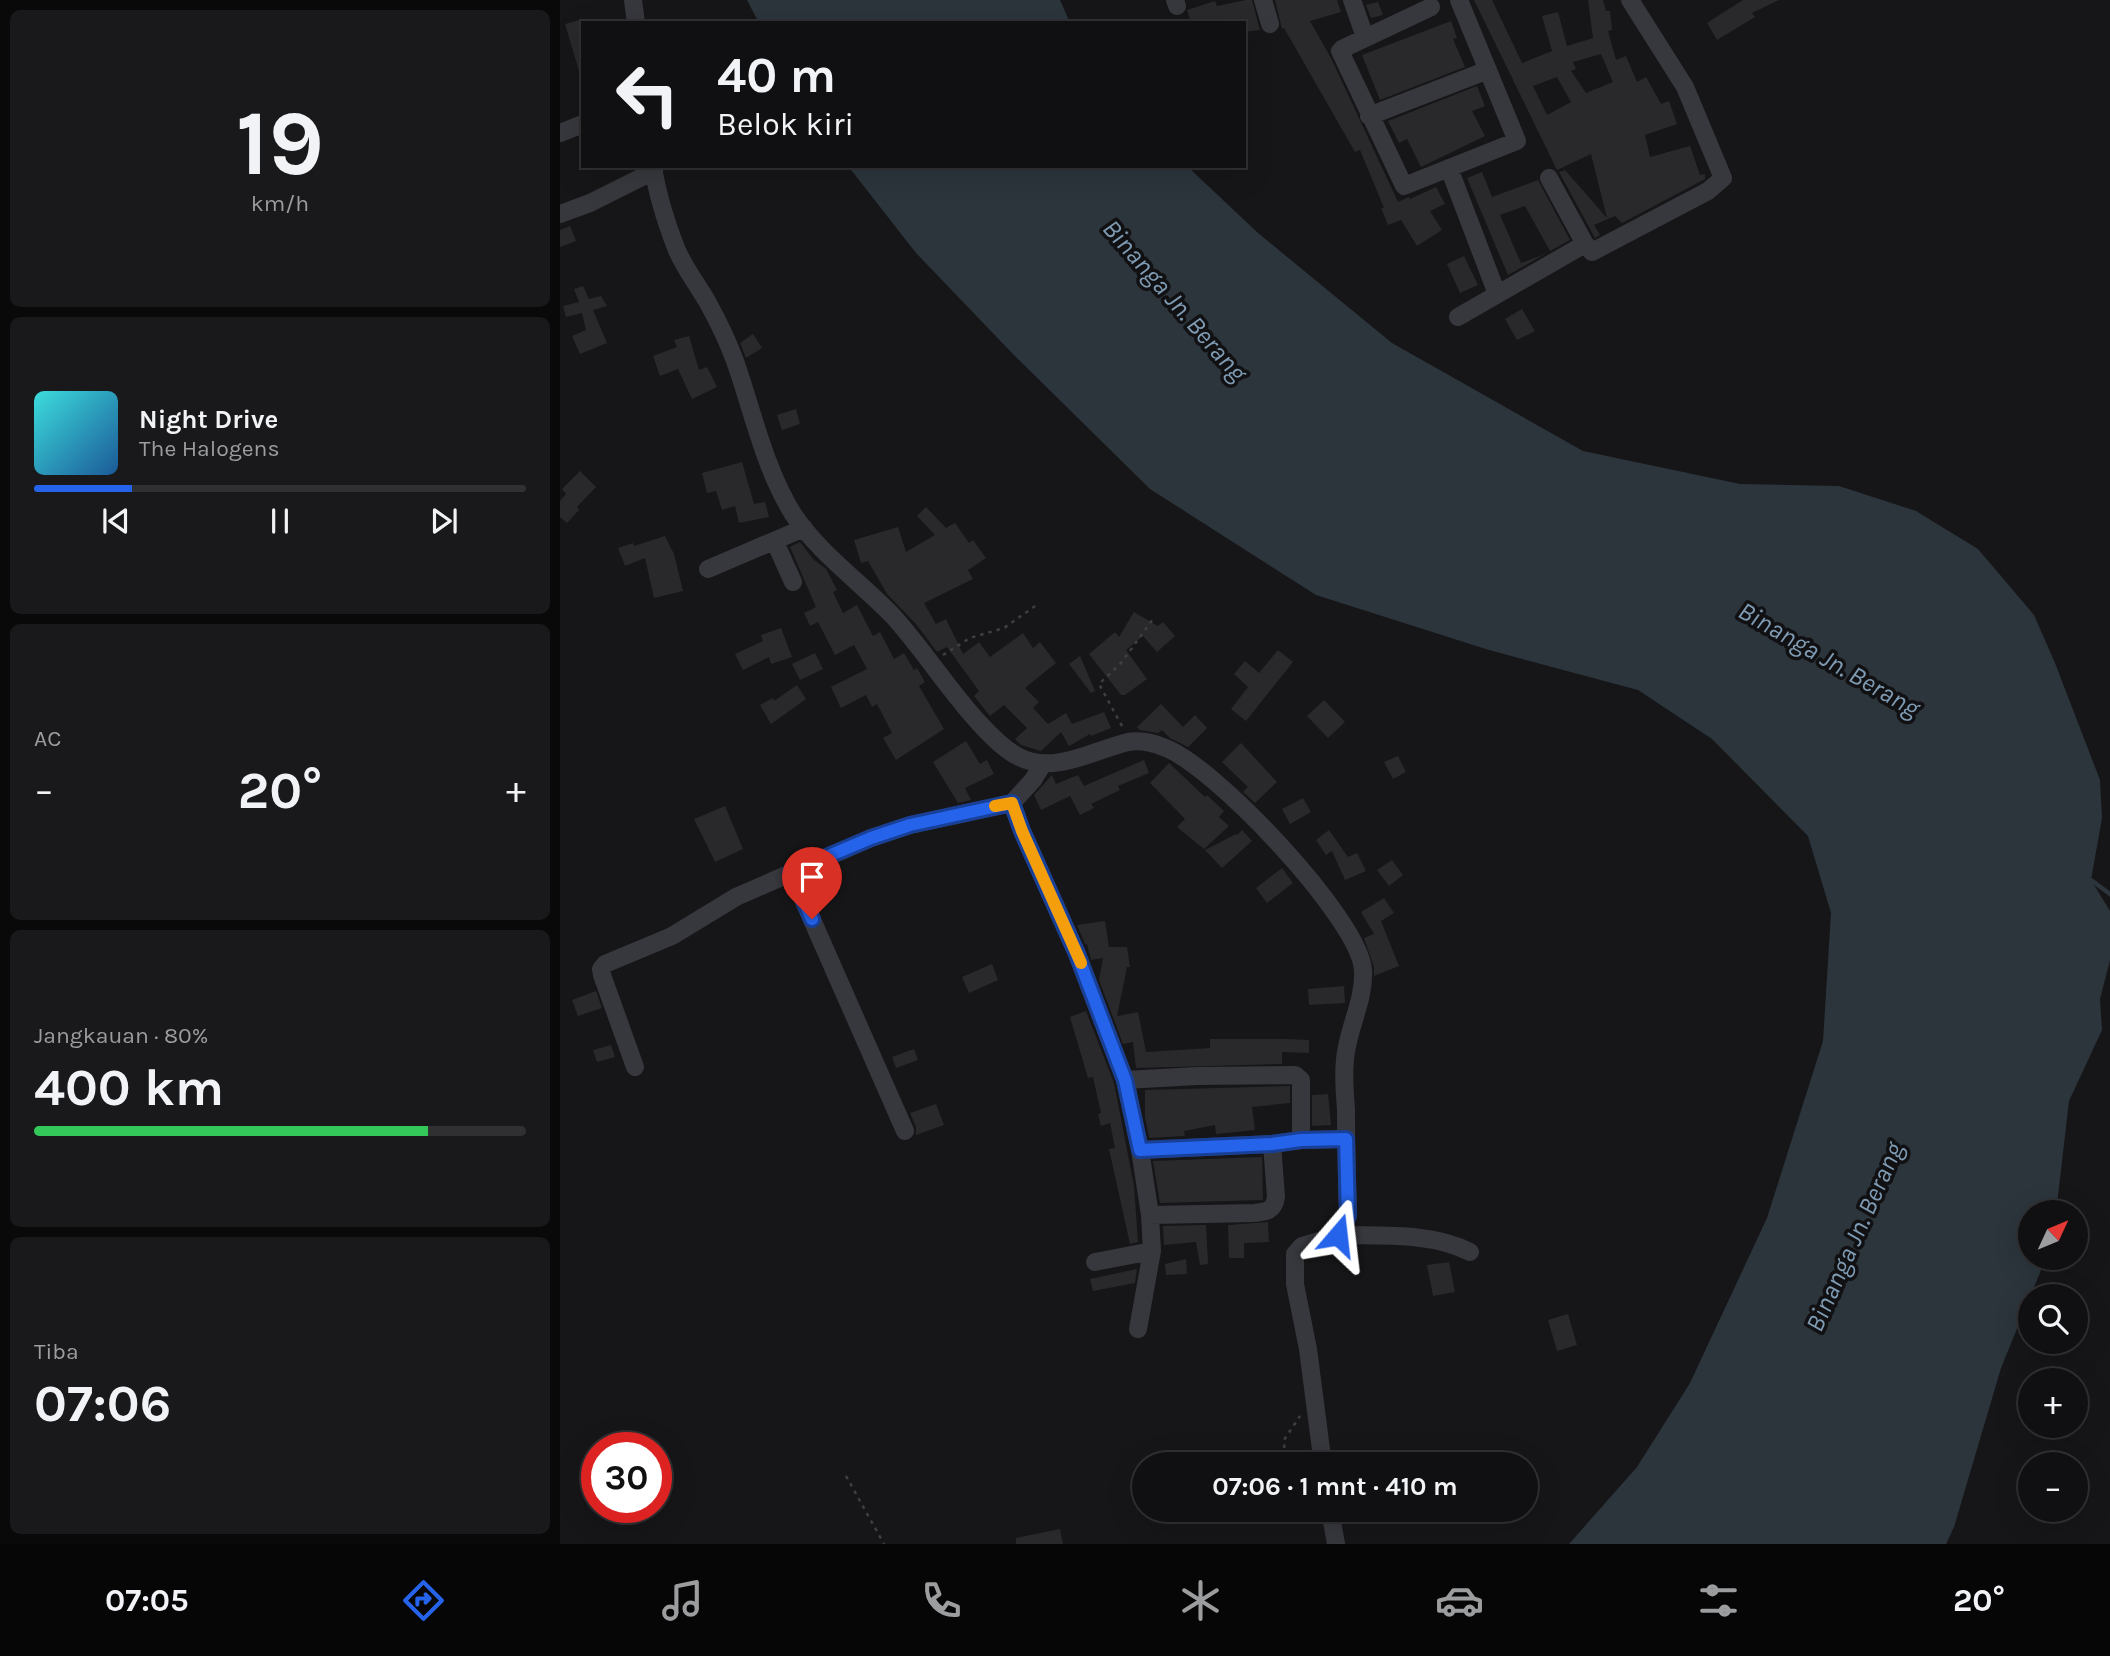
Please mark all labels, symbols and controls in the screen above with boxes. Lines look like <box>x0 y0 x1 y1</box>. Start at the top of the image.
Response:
text: 40 m <box>717 47 836 104</box>
icon: left <box>602 49 693 140</box>
text: 19 <box>236 91 324 197</box>
text: Belok kiri <box>717 106 854 143</box>
text: km/h <box>251 190 309 217</box>
water label: Binanga Jn. Berang <box>1096 213 1254 389</box>
text: Night Drive <box>139 404 278 435</box>
text: The Halogens <box>139 435 279 462</box>
icon: previous <box>97 502 135 540</box>
icon: pause <box>261 502 299 540</box>
icon: next <box>425 502 463 540</box>
water label: Binanga Jn. Berang <box>1733 595 1926 725</box>
text: AC <box>34 725 61 752</box>
text: 20° <box>238 760 322 821</box>
text: − <box>34 768 54 813</box>
text: + <box>506 768 526 813</box>
pin <box>782 847 842 919</box>
icon: arrive <box>793 858 831 896</box>
text: Jangkauan · 80% <box>34 1022 208 1049</box>
text: 400 km <box>34 1057 224 1118</box>
water label: Binanga Jn. Berang <box>1799 1136 1911 1337</box>
position arrow <box>1301 1198 1375 1272</box>
north arrow <box>2018 1200 2088 1270</box>
map controls <box>2018 1200 2088 1522</box>
button: search <box>2018 1284 2088 1354</box>
text: Tiba <box>34 1338 79 1365</box>
button: + <box>2018 1368 2088 1438</box>
text: 07:06 <box>34 1373 171 1434</box>
speed limit sign: 30 <box>581 1432 672 1523</box>
button: − <box>2018 1452 2088 1522</box>
text: 07:06 · 1 mnt · 410 m <box>1212 1471 1458 1502</box>
icon: directions <box>399 1576 448 1625</box>
icon: music <box>658 1576 707 1625</box>
icon: phone <box>917 1576 966 1625</box>
icon: climate <box>1176 1576 1225 1625</box>
icon: car <box>1435 1576 1484 1625</box>
icon: filters <box>1694 1576 1743 1625</box>
text: 07:05 <box>105 1582 189 1619</box>
text: 20° <box>1953 1582 2005 1619</box>

